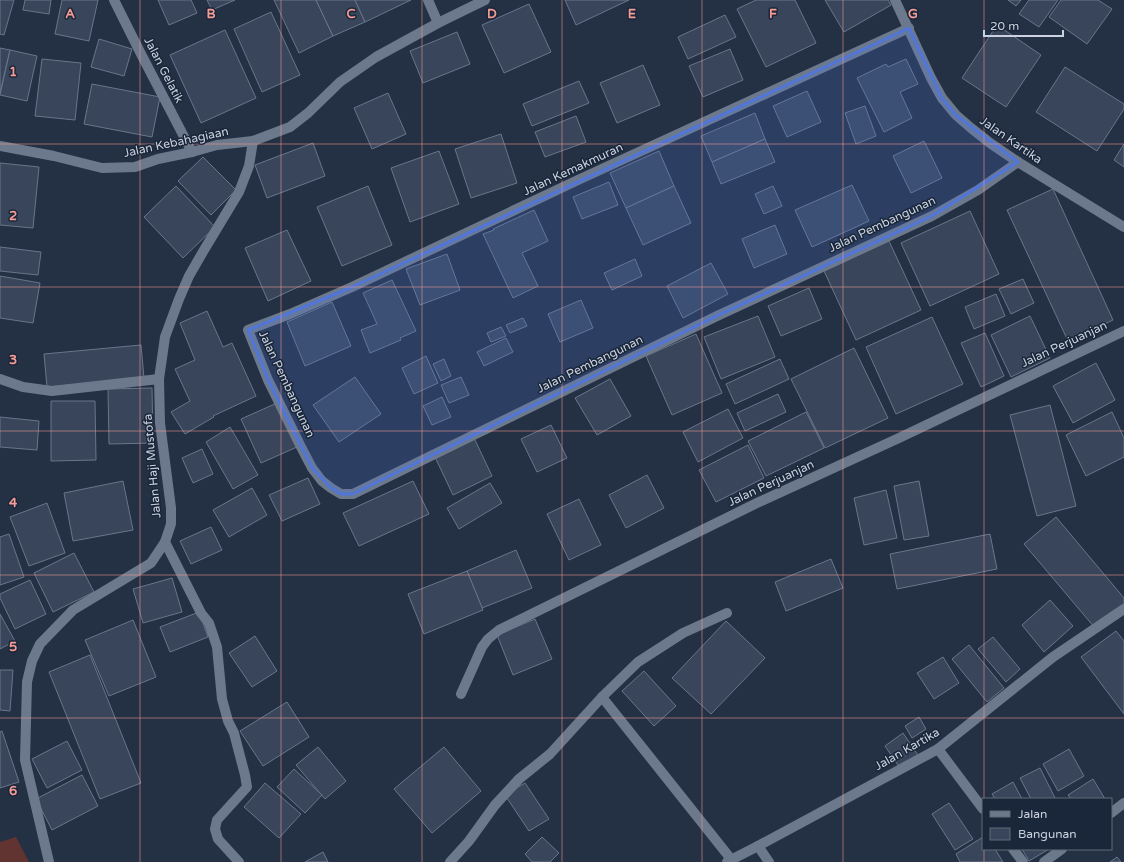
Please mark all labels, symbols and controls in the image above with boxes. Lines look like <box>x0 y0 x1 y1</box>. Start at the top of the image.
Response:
text: A <box>65 6 75 22</box>
text: B <box>206 6 216 22</box>
text: C <box>346 6 356 22</box>
text: D <box>487 6 497 22</box>
text: E <box>628 6 636 22</box>
text: F <box>769 6 777 22</box>
text: G <box>908 6 918 22</box>
scale bar <box>984 12 1063 38</box>
text: 20 m <box>990 19 1019 33</box>
street label: Jalan Gelatik <box>141 35 187 106</box>
text: 1 <box>9 64 17 80</box>
street label: Jalan Kartika <box>977 113 1045 167</box>
street label: Jalan Kebahagiaan <box>122 124 230 160</box>
street label: Jalan Kemakmuran <box>521 140 625 198</box>
street label: Jalan Pembangunan <box>826 193 938 255</box>
text: 2 <box>9 208 17 224</box>
street label: Jalan Perjuanjan <box>1019 318 1109 370</box>
street label: Jalan Pembangunan <box>256 328 318 440</box>
street label: Jalan Pembangunan <box>535 332 645 396</box>
text: 3 <box>9 352 17 368</box>
street label: Jalan Haji Mustofa <box>140 413 164 519</box>
street label: Jalan Perjuanjan <box>726 457 816 509</box>
text: 4 <box>9 495 18 511</box>
text: 5 <box>9 639 17 655</box>
street label: Jalan Kartika <box>872 725 942 773</box>
text: 6 <box>9 783 17 799</box>
legend <box>982 798 1112 850</box>
text: Jalan <box>1018 807 1047 821</box>
text: Bangunan <box>1018 827 1077 841</box>

